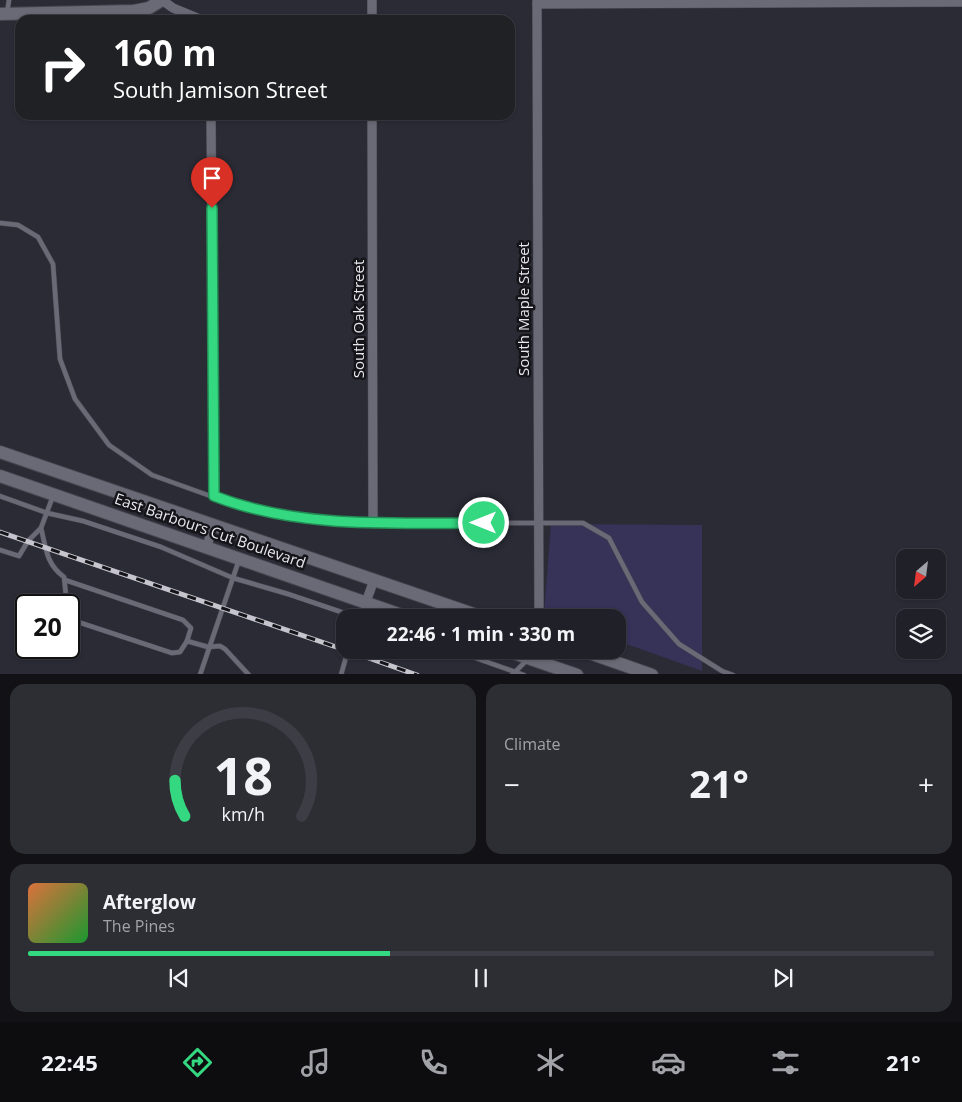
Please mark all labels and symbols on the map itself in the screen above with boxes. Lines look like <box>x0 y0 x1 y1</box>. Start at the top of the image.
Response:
pin <box>191 157 233 208</box>
street label: South Maple Street <box>513 242 533 376</box>
street label: South Oak Street <box>348 260 368 378</box>
street label: East Barbours Cut Boulevard <box>112 488 309 572</box>
position arrow <box>457 496 509 548</box>
north arrow <box>896 549 946 599</box>
speed limit sign: 20 <box>15 594 80 659</box>

